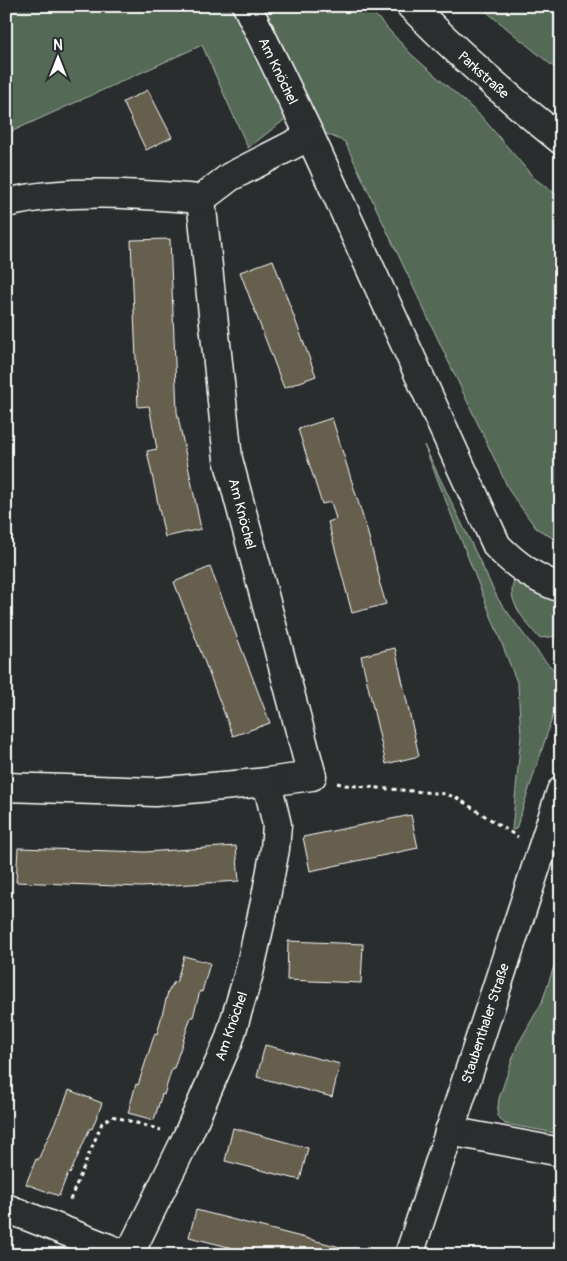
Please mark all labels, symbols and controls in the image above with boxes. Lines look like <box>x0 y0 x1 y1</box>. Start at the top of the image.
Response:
north arrow <box>32 32 82 82</box>
street label: Am Knöchel <box>255 35 301 107</box>
text: N <box>53 37 63 54</box>
street label: Parkstraße <box>454 48 512 102</box>
street label: Am Knöchel <box>225 477 259 551</box>
street label: Staubenthaler Straße <box>458 961 513 1085</box>
street label: Am Knöchel <box>212 989 251 1063</box>

